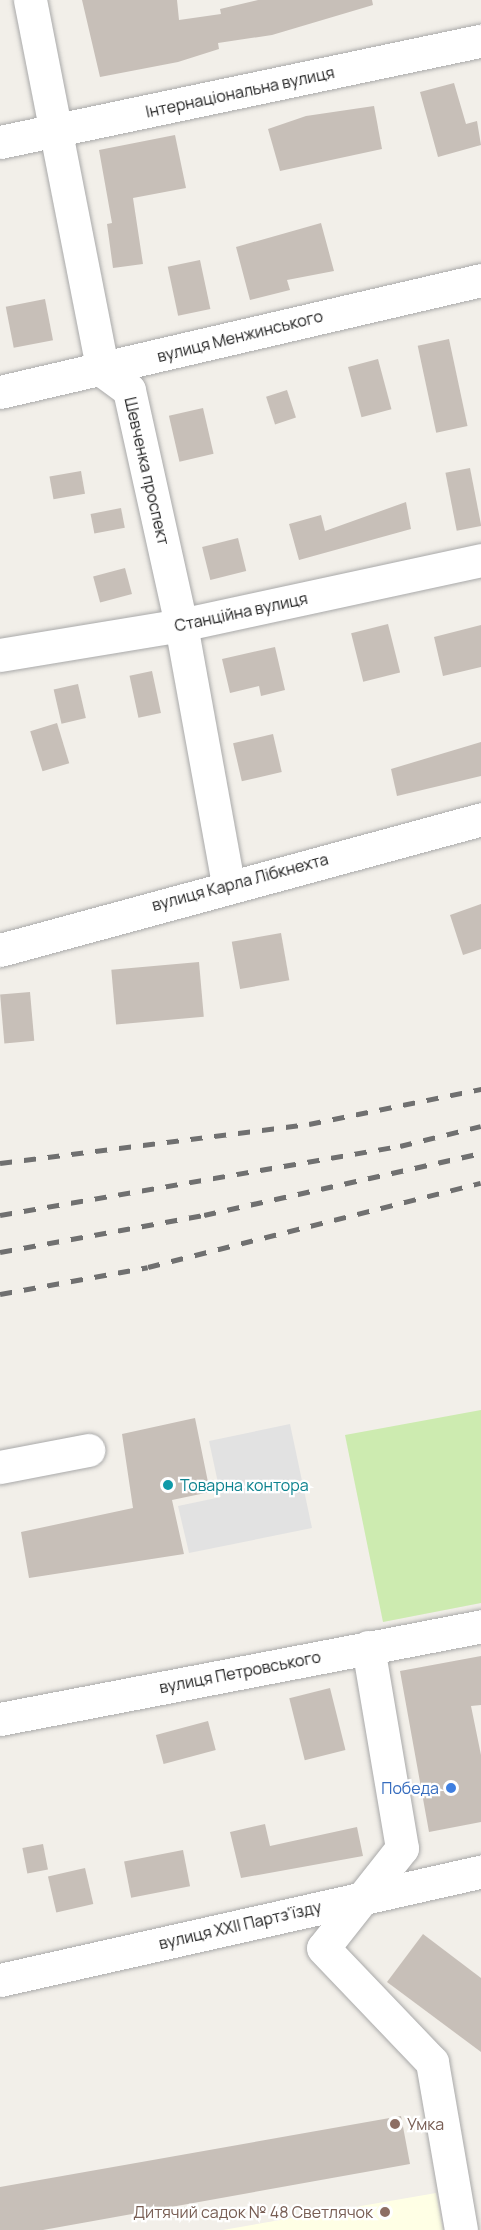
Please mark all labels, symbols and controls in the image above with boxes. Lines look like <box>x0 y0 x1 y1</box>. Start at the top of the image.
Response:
street label: Інтернаціональна вулиця <box>144 63 336 121</box>
street label: вулиця Менжинського <box>155 306 325 366</box>
street label: Шевченка проспект <box>121 395 173 547</box>
street label: Станційна вулиця <box>173 589 309 635</box>
street label: вулиця Карла Лібкнехта <box>150 849 330 915</box>
place label: Товарна контора <box>180 1475 309 1495</box>
marker: Товарна контора <box>161 1478 175 1492</box>
street label: вулиця Петровського <box>158 1647 322 1697</box>
place label: Победа <box>381 1778 439 1798</box>
marker: Победа <box>444 1781 458 1795</box>
street label: вулиця XXII Партз'їзду <box>157 1897 323 1953</box>
place label: Умка <box>407 2114 444 2134</box>
marker: Умка <box>388 2117 402 2131</box>
place label: Дитячий садок № 48 Светлячок <box>133 2202 373 2222</box>
marker: Дитячий садок № 48 Светлячок <box>378 2205 392 2219</box>

